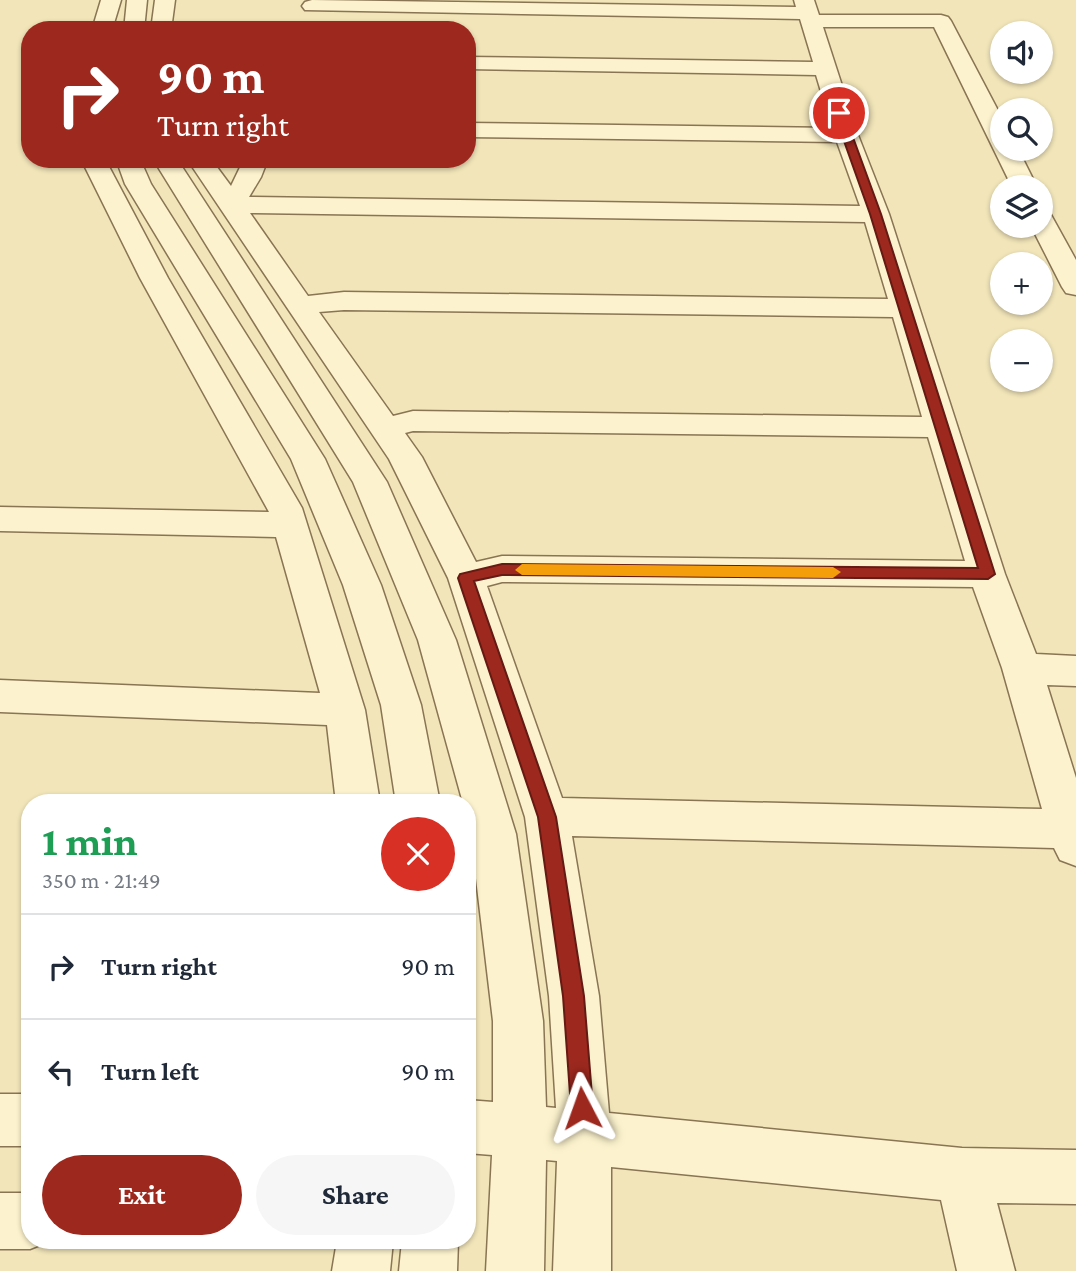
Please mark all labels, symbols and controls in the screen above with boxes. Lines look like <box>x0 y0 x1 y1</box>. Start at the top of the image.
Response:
map controls <box>990 21 1053 392</box>
button: sound <box>990 21 1053 84</box>
icon: right <box>42 49 133 140</box>
text: 90 m <box>157 49 264 104</box>
pin <box>809 83 869 143</box>
icon: arrive <box>820 94 858 132</box>
button: search <box>990 98 1053 161</box>
text: Turn right <box>157 107 289 143</box>
button: layers <box>990 175 1053 238</box>
button: + <box>990 252 1053 315</box>
button: − <box>990 329 1053 392</box>
text: 1 min <box>42 817 138 864</box>
button: close <box>381 817 455 891</box>
text: 350 m · 21:49 <box>42 867 161 893</box>
icon: right <box>42 948 80 986</box>
text: Turn right <box>101 952 217 981</box>
text: 90 m <box>401 952 455 981</box>
icon: left <box>42 1053 80 1091</box>
text: Turn left <box>101 1057 199 1086</box>
text: 90 m <box>401 1057 455 1086</box>
position arrow <box>545 1071 619 1145</box>
button: Exit <box>42 1155 242 1235</box>
button: Share <box>256 1155 455 1235</box>

